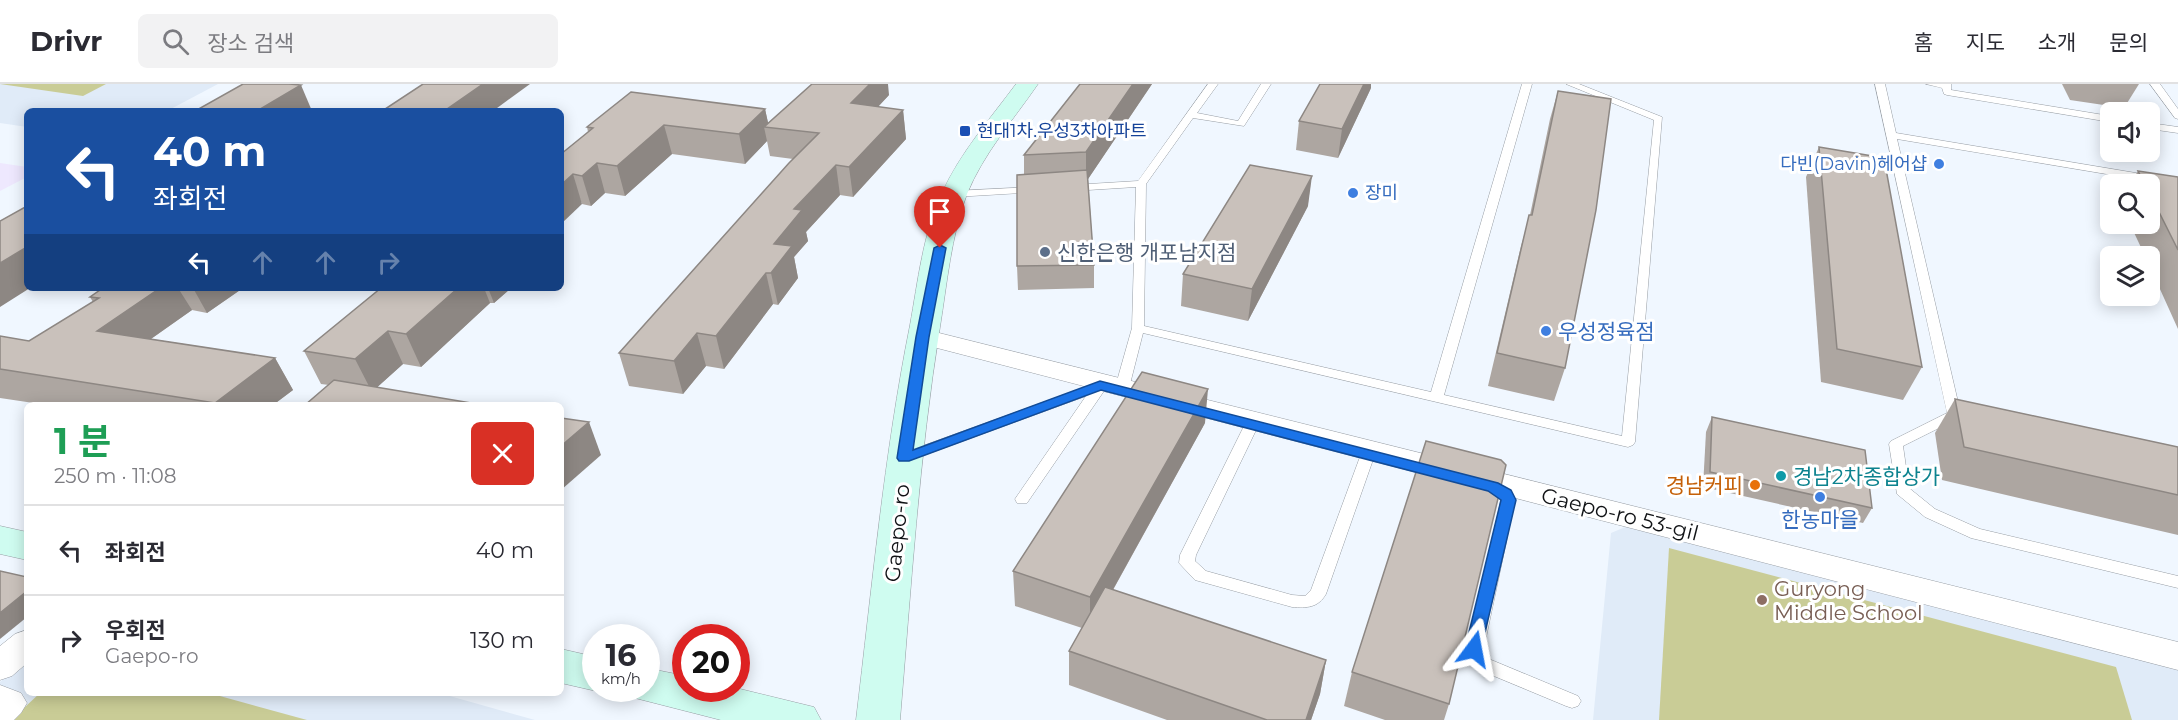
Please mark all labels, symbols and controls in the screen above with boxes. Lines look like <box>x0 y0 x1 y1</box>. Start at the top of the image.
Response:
search box <box>138 14 558 68</box>
text: Drivr <box>30 24 102 58</box>
icon: search <box>159 25 192 58</box>
text: 장소 검색 <box>207 30 294 57</box>
text: 홈 <box>1914 30 1933 55</box>
text: 지도 <box>1966 30 2005 55</box>
text: 소개 <box>2038 30 2076 55</box>
text: 문의 <box>2109 30 2148 55</box>
map controls <box>2100 102 2160 306</box>
button: sound <box>2100 102 2160 162</box>
place label: 현대1차.우성3차아파트 <box>977 120 1147 142</box>
marker: 현대1차.우성3차아파트 <box>958 124 972 138</box>
text: 40 m <box>153 125 266 177</box>
icon: left <box>54 132 132 210</box>
place label: 다빈(Davin)헤어샵 <box>1780 153 1927 175</box>
marker: 다빈(Davin)헤어샵 <box>1932 157 1946 171</box>
button: search <box>2100 174 2160 234</box>
text: 좌회전 <box>153 182 228 215</box>
place label: 장미 <box>1365 182 1398 204</box>
pin <box>914 186 965 248</box>
marker: 장미 <box>1346 186 1360 200</box>
icon: arrive <box>923 195 956 228</box>
place label: 신한은행 개포남지점 <box>1057 240 1236 265</box>
marker: 신한은행 개포남지점 <box>1038 245 1052 259</box>
icon: left <box>183 246 216 279</box>
icon: ahead <box>246 246 279 279</box>
icon: ahead <box>309 246 342 279</box>
icon: right <box>372 246 405 279</box>
button: layers <box>2100 246 2160 306</box>
place label: 우성정육점 <box>1558 319 1655 344</box>
marker: 우성정육점 <box>1539 324 1553 338</box>
text: 1 분 <box>54 419 111 463</box>
button: close <box>471 422 534 485</box>
text: 250 m · 11:08 <box>54 464 177 488</box>
place label: 경남2차종합상가 <box>1793 464 1940 489</box>
marker: 경남2차종합상가 <box>1774 469 1788 483</box>
place label: 경남커피 <box>1666 473 1743 498</box>
marker: 경남커피 <box>1748 478 1762 492</box>
street label: Gaepo-ro 53-gil <box>1539 482 1701 546</box>
street label: Gaepo-ro <box>879 483 915 583</box>
marker: 한농마을 <box>1813 490 1827 504</box>
place label: 한농마을 <box>1781 507 1859 532</box>
icon: left <box>54 534 87 567</box>
text: 40 m <box>476 537 534 564</box>
text: 좌회전 <box>105 539 166 566</box>
place label: Guryong Middle School <box>1774 576 1923 625</box>
marker: Guryong Middle School <box>1755 593 1769 607</box>
text: 우회전 <box>105 617 166 644</box>
position arrow <box>1442 617 1506 681</box>
icon: right <box>54 624 87 657</box>
speed limit sign: 20 <box>672 624 750 702</box>
text: 130 m <box>470 627 534 654</box>
text: 16 <box>606 637 636 674</box>
text: Gaepo-ro <box>105 644 199 668</box>
text: km/h <box>601 669 641 688</box>

